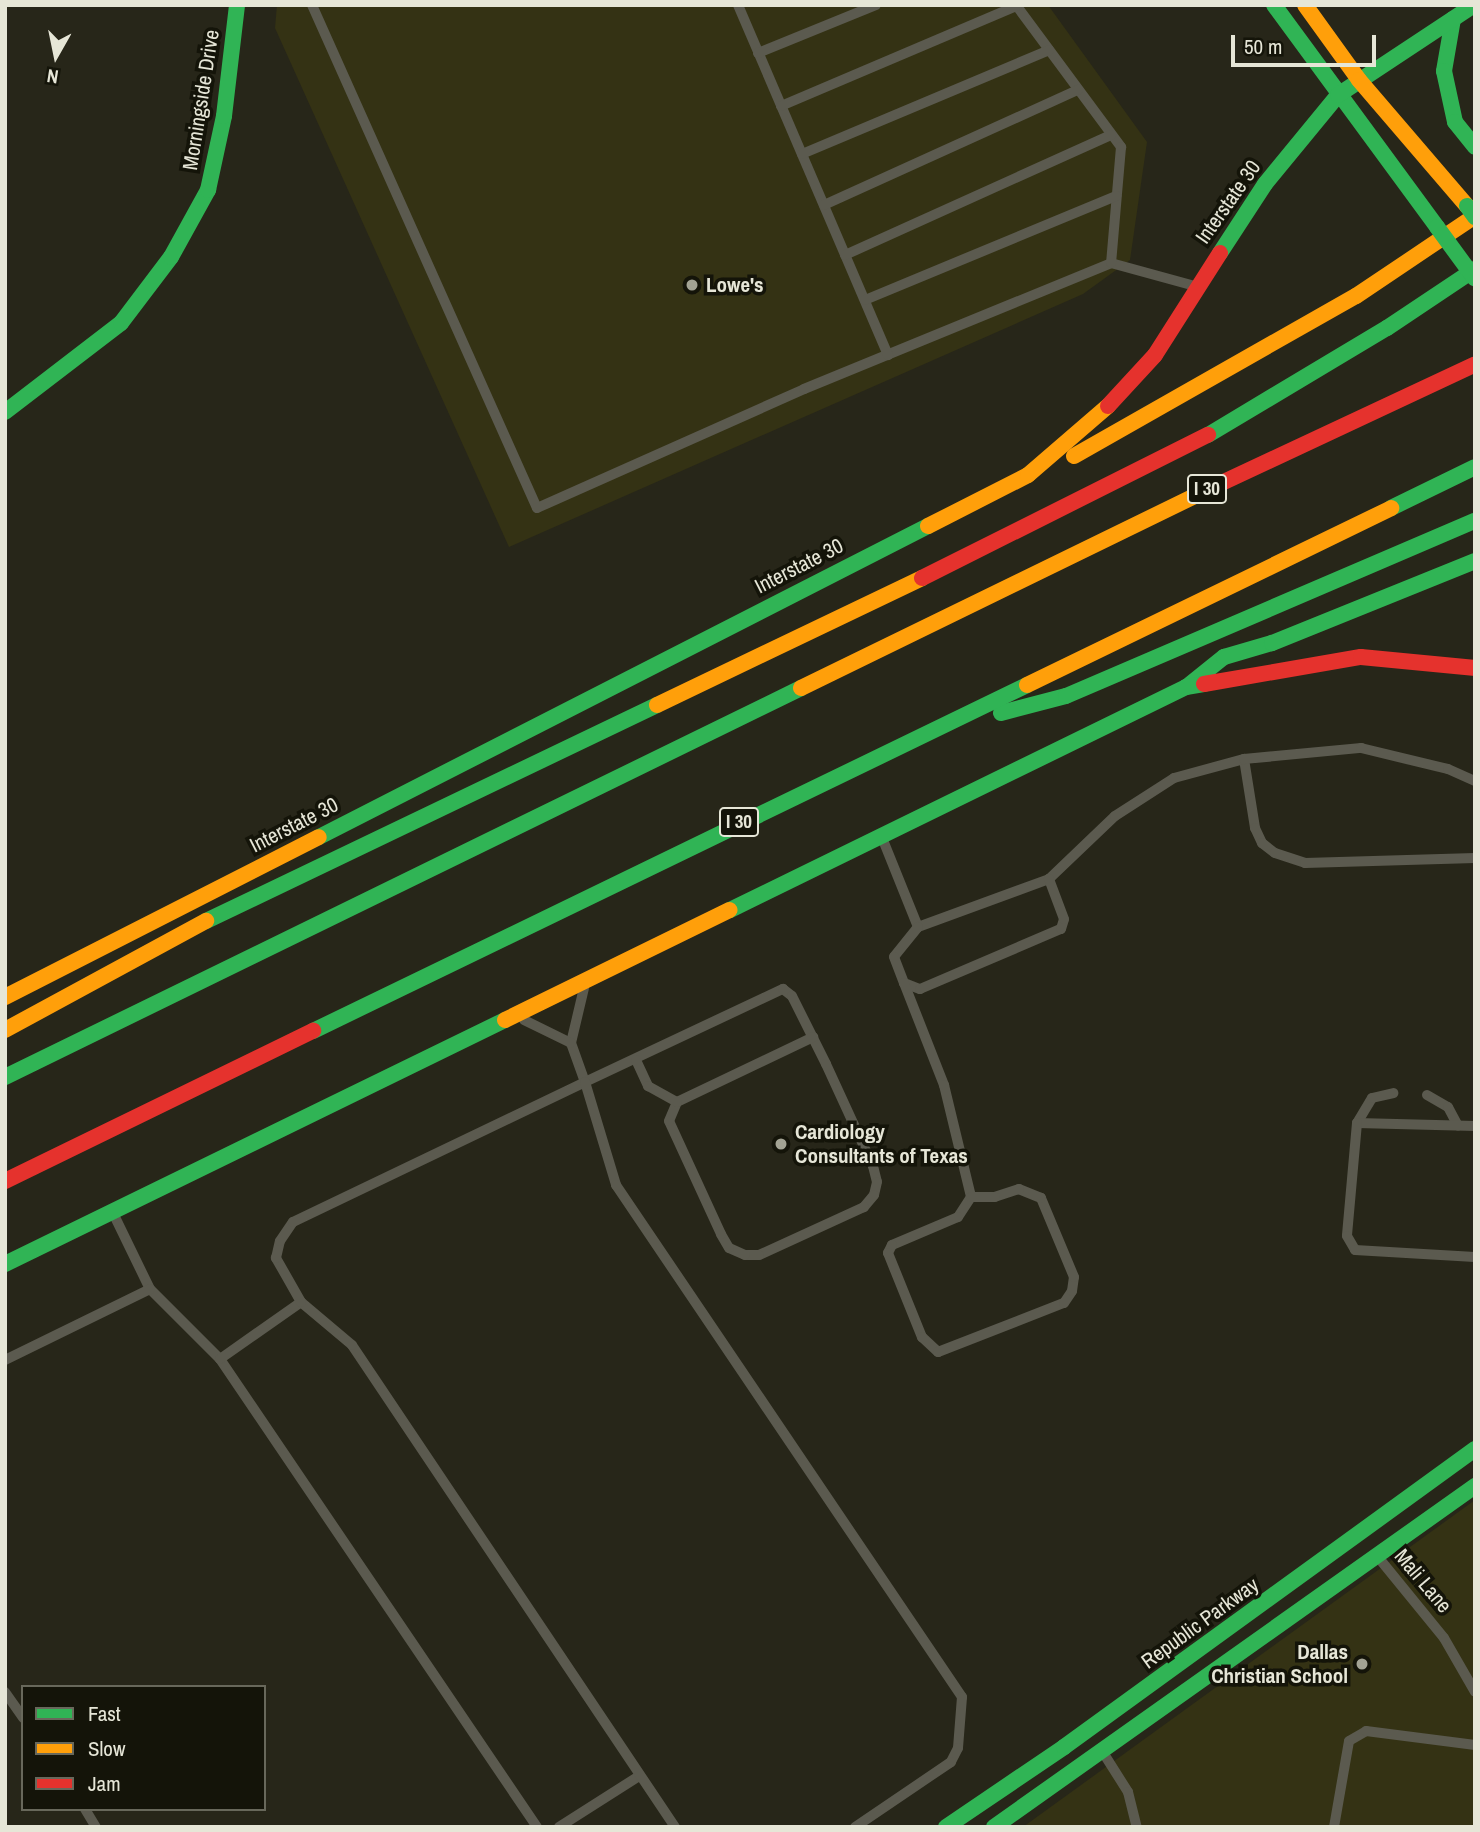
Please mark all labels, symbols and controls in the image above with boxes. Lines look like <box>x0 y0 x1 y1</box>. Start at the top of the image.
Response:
north arrow <box>21 21 91 91</box>
scale bar <box>1235 21 1380 65</box>
street label: Morningside Drive <box>177 28 225 172</box>
text: 50 m <box>1244 32 1282 61</box>
text: N <box>45 63 60 90</box>
street label: Interstate 30 <box>1190 156 1266 248</box>
place label: Lowe's <box>706 272 764 298</box>
marker: Lowe's <box>684 277 700 293</box>
road number: I 30 <box>1186 474 1228 504</box>
street label: Interstate 30 <box>751 533 847 599</box>
street label: Interstate 30 <box>246 792 342 858</box>
road number: I 30 <box>718 806 760 838</box>
place label: Cardiology Consultants of Texas <box>795 1119 968 1169</box>
marker: Cardiology Consultants of Texas <box>773 1136 789 1152</box>
street label: Mali Lane <box>1389 1544 1457 1618</box>
street label: Republic Parkway <box>1136 1572 1264 1674</box>
place label: Dallas Christian School <box>1211 1639 1348 1689</box>
marker: Dallas Christian School <box>1354 1656 1370 1672</box>
legend <box>21 1685 266 1811</box>
text: Fast <box>88 1699 121 1728</box>
text: Slow <box>88 1734 125 1763</box>
text: Jam <box>88 1769 121 1798</box>

